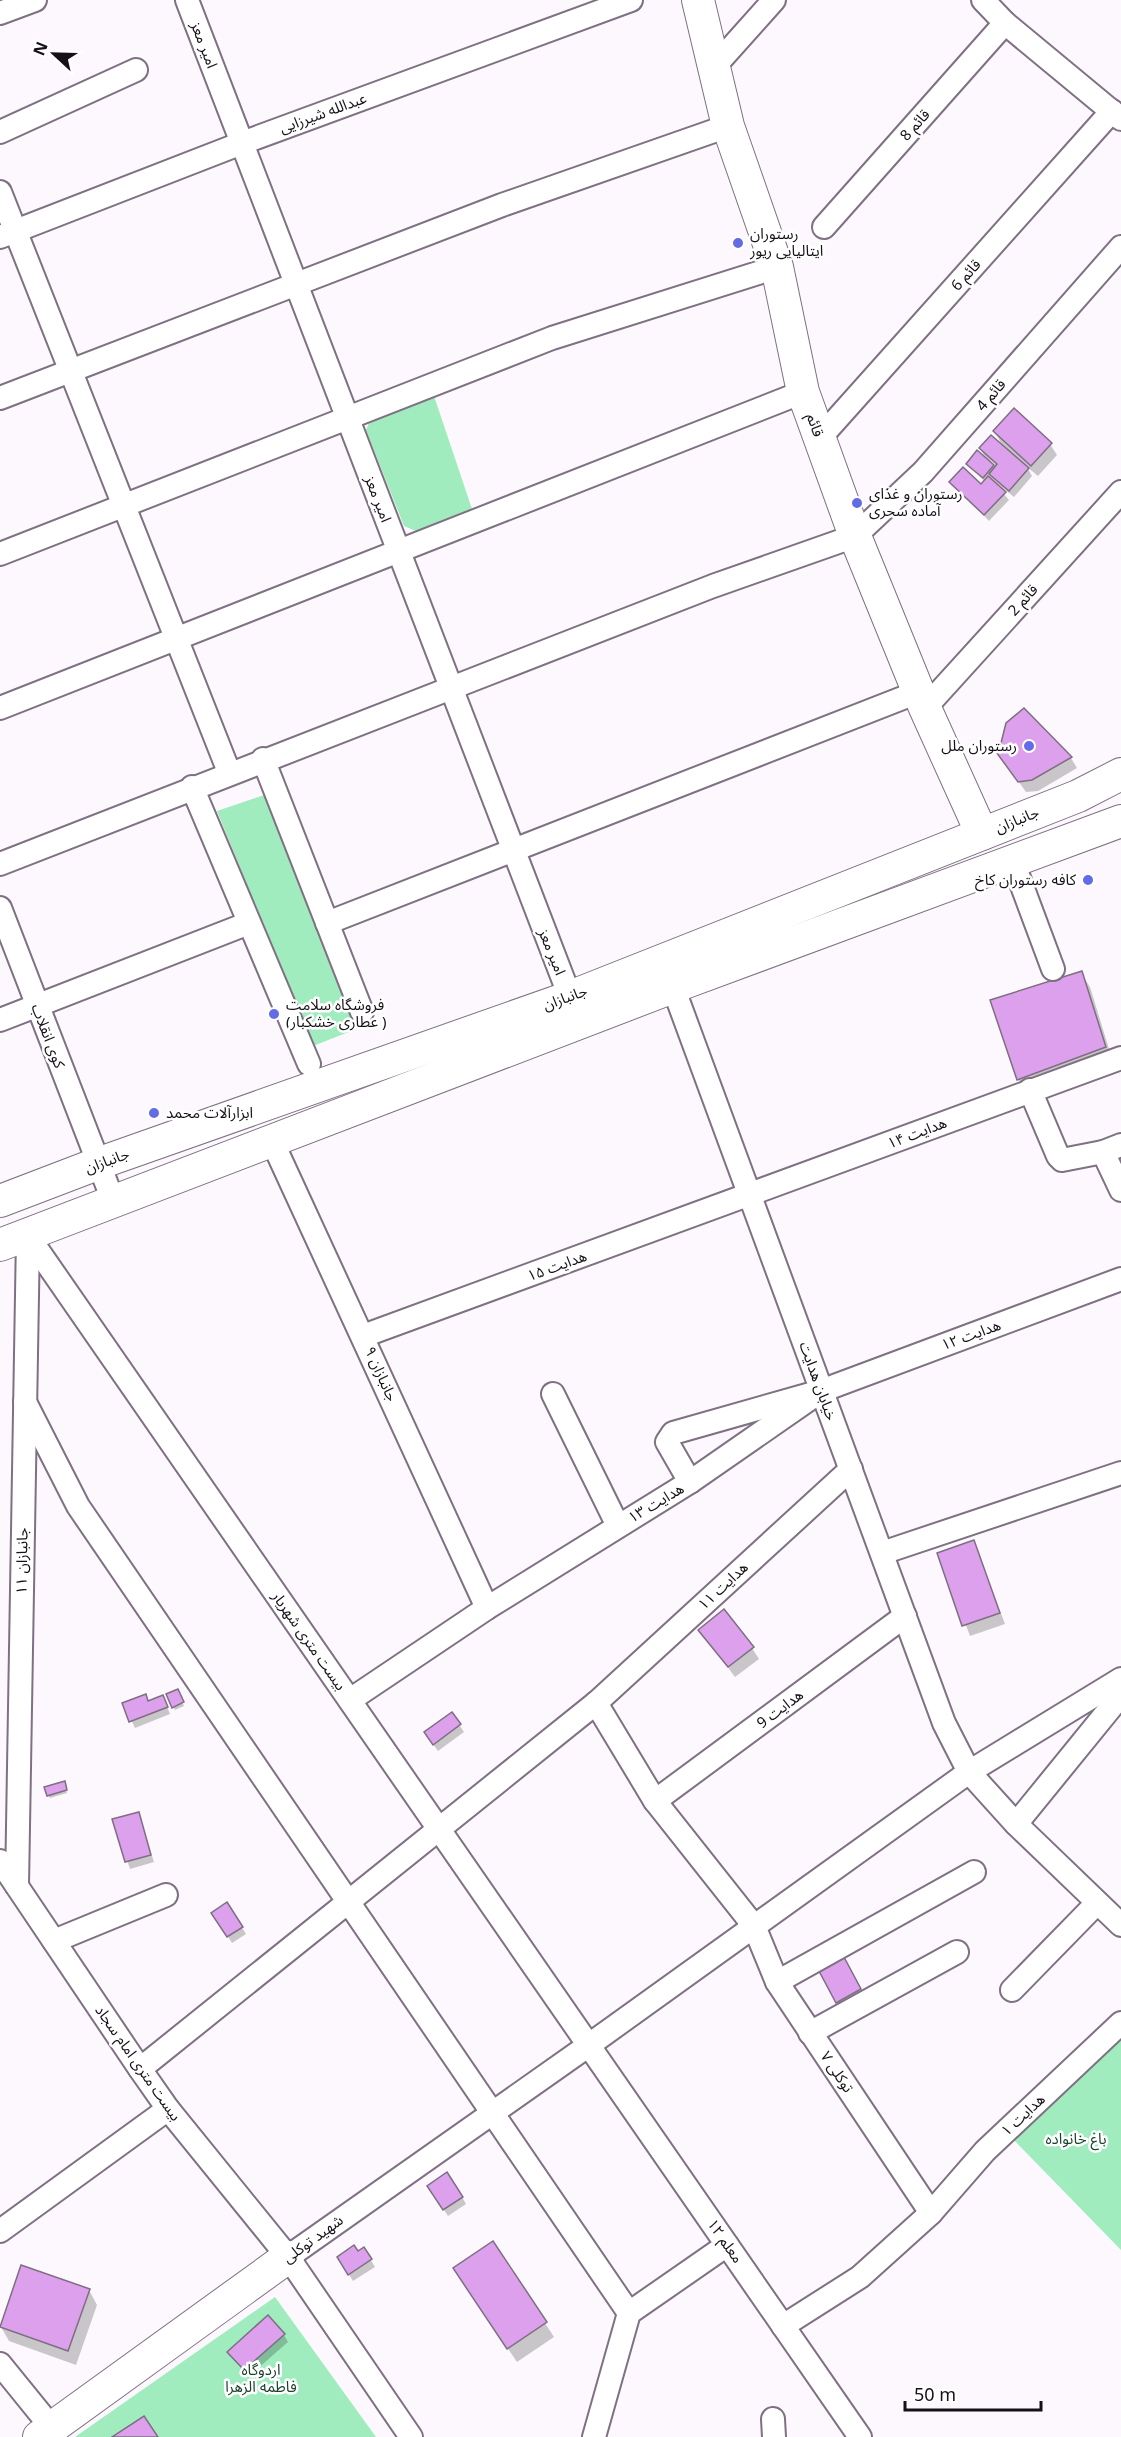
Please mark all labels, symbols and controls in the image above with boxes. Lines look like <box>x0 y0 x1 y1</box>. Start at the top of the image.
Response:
street label: امیر معز <box>187 17 223 71</box>
north arrow <box>24 24 84 84</box>
text: N <box>27 38 53 59</box>
street label: عبدالله شیرزایی <box>276 87 369 137</box>
street label: قائم 8 <box>895 104 935 146</box>
place label: رستوران ایتالیایی ریور <box>749 223 823 260</box>
marker: رستوران ایتالیایی ریور <box>731 236 745 250</box>
street label: قائم 6 <box>946 254 986 296</box>
street label: قائم 4 <box>971 374 1011 416</box>
street label: قائم <box>801 410 829 440</box>
street label: امیر معز <box>361 471 397 525</box>
place label: رستوران و غذای آماده سحری <box>869 483 962 520</box>
marker: رستوران و غذای آماده سحری <box>850 496 864 510</box>
street label: قائم 2 <box>1003 579 1043 621</box>
place label: رستوران ملل <box>941 735 1017 755</box>
marker: رستوران ملل <box>1022 739 1036 753</box>
street label: جانبازان <box>992 801 1042 837</box>
place label: کافه رستوران کاخ <box>975 869 1077 892</box>
marker: کافه رستوران کاخ <box>1081 873 1095 887</box>
street label: امیر معز <box>534 924 571 978</box>
street label: جانبازان <box>540 980 590 1014</box>
place label: فروشگاه سلامت (عطاری خشکبار ) <box>286 994 387 1031</box>
street label: کوی انقلاب <box>28 1001 71 1071</box>
marker: فروشگاه سلامت (عطاری خشکبار ) <box>267 1007 281 1021</box>
place label: ابزارآلات محمد <box>166 1102 253 1122</box>
marker: ابزارآلات محمد <box>147 1106 161 1120</box>
street label: هدایت ۱۴ <box>884 1112 949 1153</box>
street label: جانبازان <box>82 1143 132 1177</box>
street label: هدایت ۱۵ <box>524 1245 589 1285</box>
street label: هدایت ۱۲ <box>938 1314 1003 1354</box>
street label: خیابان هدایت <box>795 1339 842 1423</box>
street label: جانبازان ۹ <box>361 1343 403 1404</box>
street label: هدایت ۱۳ <box>624 1478 687 1527</box>
street label: جانبازان ۱۱ <box>10 1527 32 1595</box>
street label: هدایت ۱۱ <box>693 1557 752 1614</box>
street label: بیست متری شهریار <box>268 1586 351 1694</box>
street label: هدایت 9 <box>752 1684 807 1732</box>
street label: بیست متری امام سجاد <box>90 2000 186 2126</box>
street label: توکلی ۷ <box>817 2047 859 2096</box>
street label: هدایت ۱ <box>996 2089 1049 2140</box>
park label: باغ خانواده <box>1045 2128 1107 2151</box>
street label: شهید توکلی <box>278 2209 347 2267</box>
street label: معلم ۱۲ <box>702 2214 748 2268</box>
park label: اردوگاه فاطمه الزهرا <box>225 2359 297 2396</box>
scale bar <box>905 2374 1042 2412</box>
text: 50 m <box>914 2382 956 2406</box>

